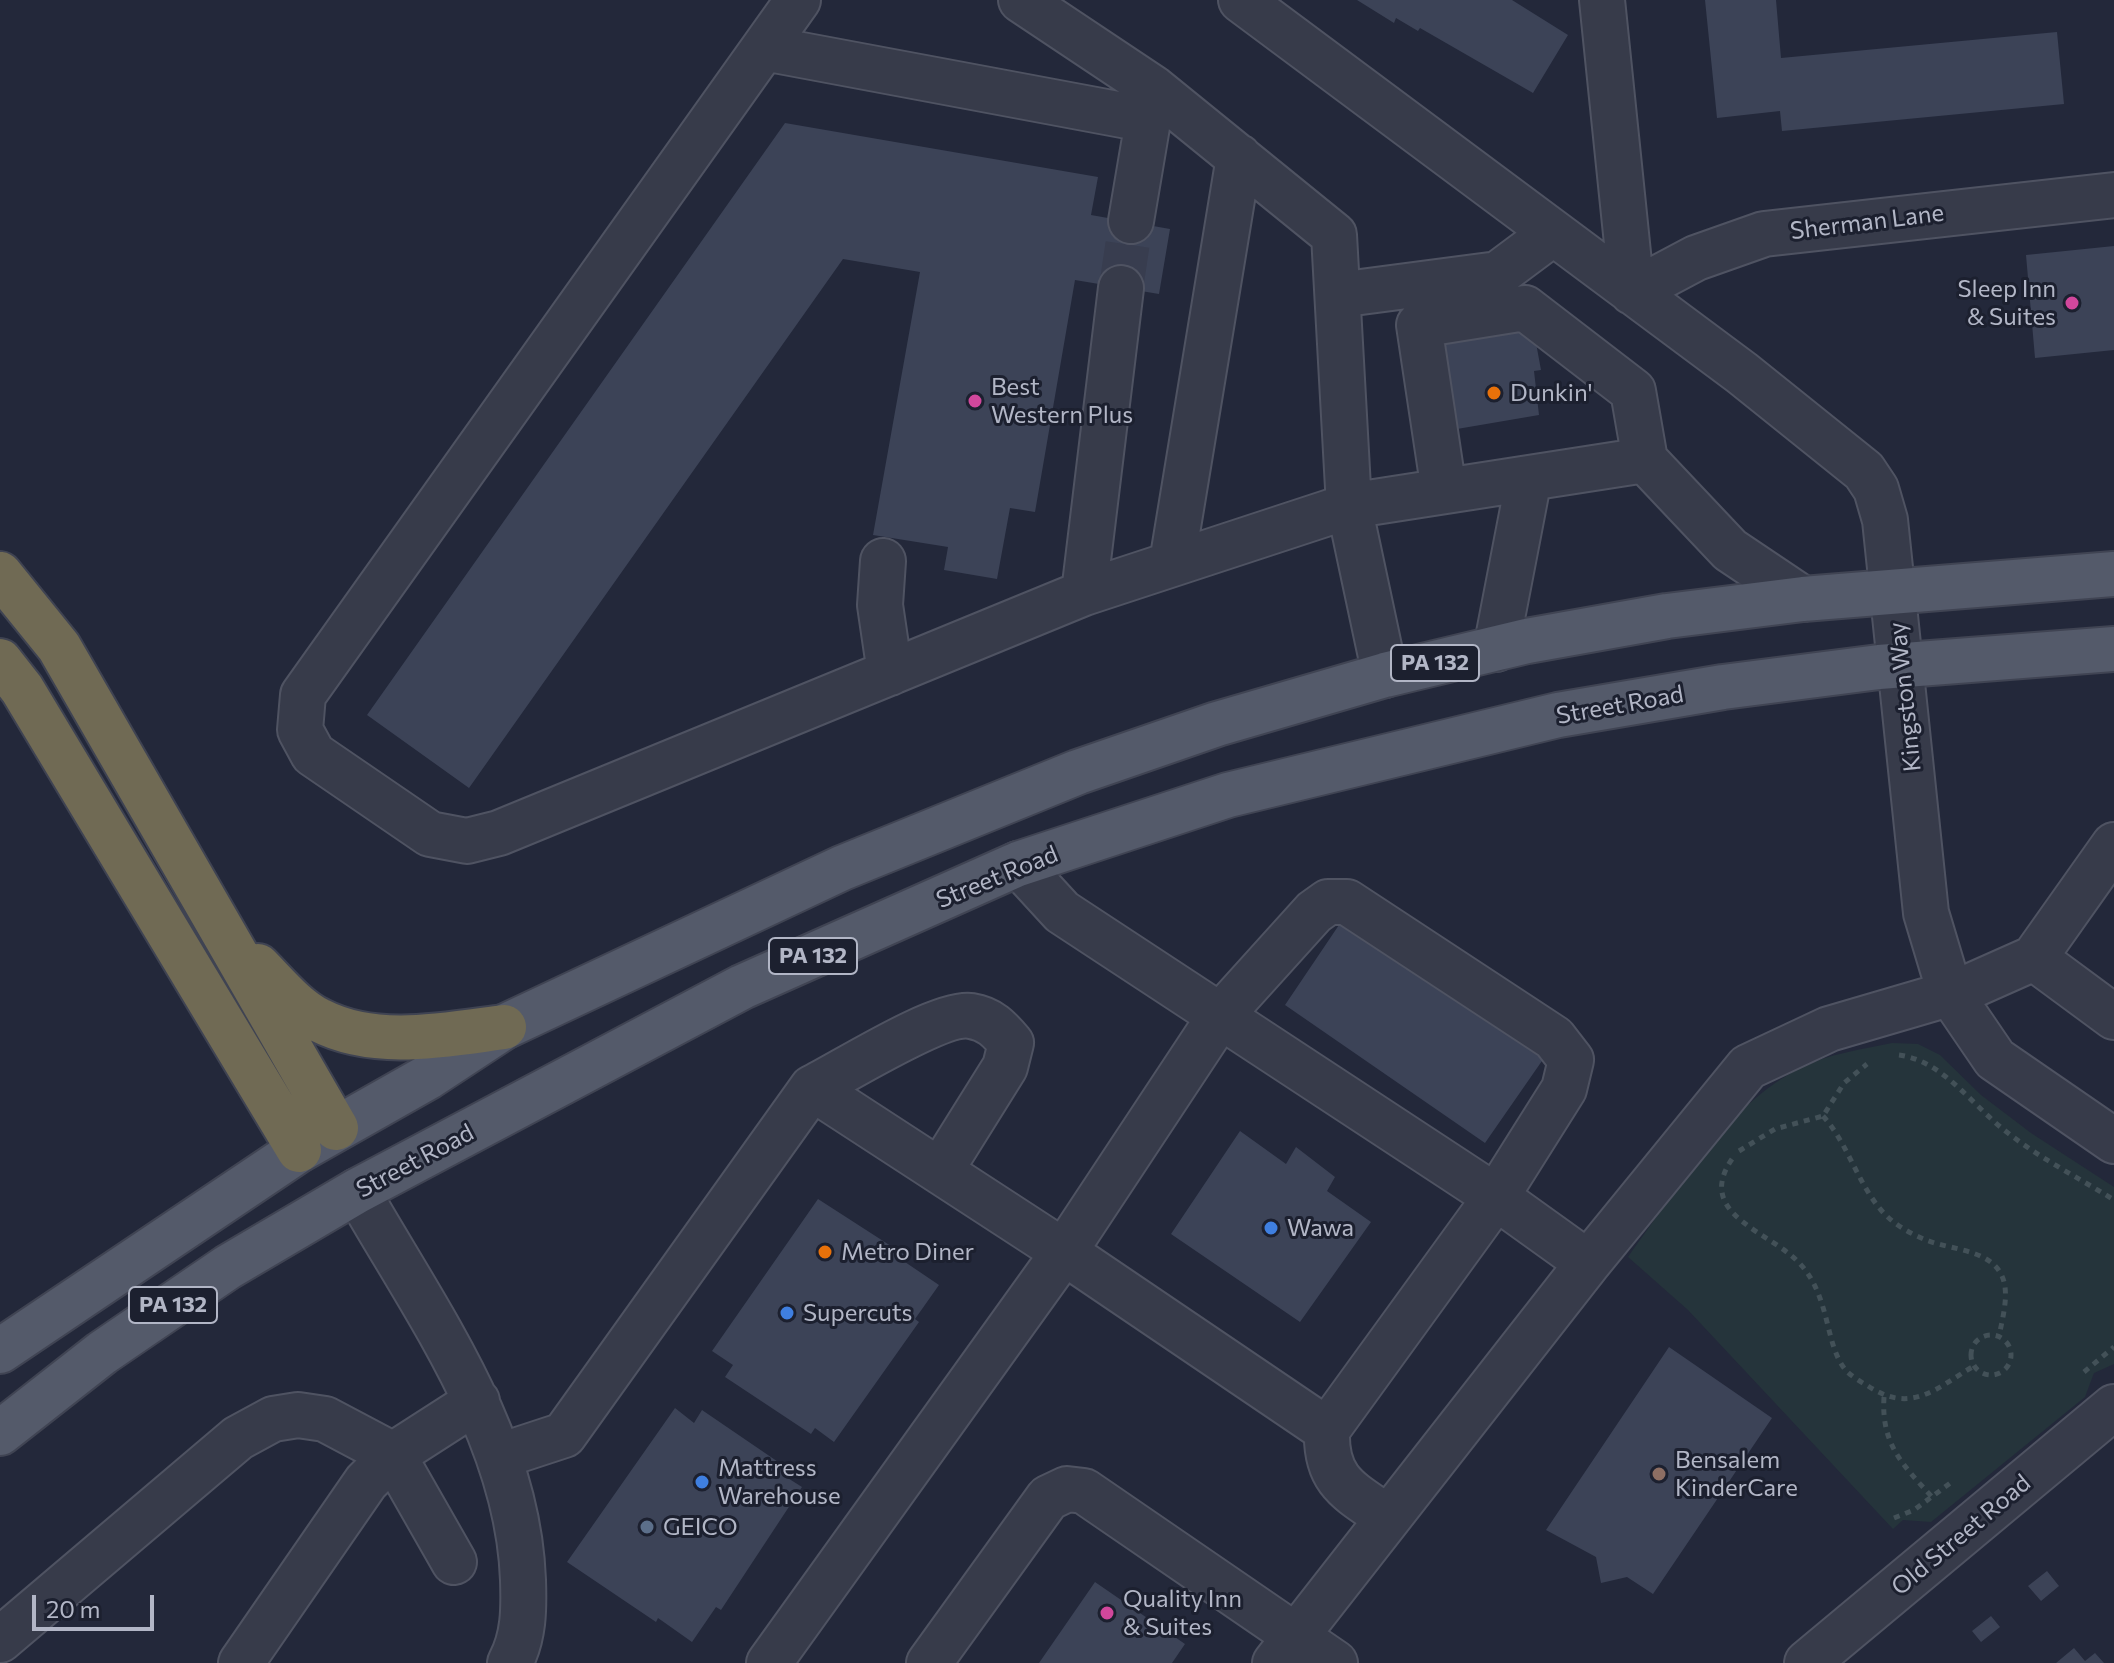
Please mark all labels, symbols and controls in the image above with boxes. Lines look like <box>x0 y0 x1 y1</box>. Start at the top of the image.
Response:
street label: Sherman Lane <box>1789 198 1945 246</box>
place label: Sleep Inn & Suites <box>1958 275 2056 331</box>
marker: Sleep Inn & Suites <box>2063 294 2081 312</box>
place label: Best Western Plus <box>991 373 1133 429</box>
place label: Dunkin' <box>1510 379 1593 407</box>
marker: Dunkin' <box>1485 384 1503 402</box>
marker: Best Western Plus <box>966 392 984 410</box>
street label: Kingston Way <box>1883 621 1927 773</box>
road number: PA 132 <box>1391 645 1479 681</box>
street label: Street Road <box>1554 680 1686 730</box>
street label: Street Road <box>932 840 1062 914</box>
road number: PA 132 <box>769 938 857 974</box>
street label: Street Road <box>352 1118 478 1204</box>
place label: Wawa <box>1287 1214 1354 1242</box>
marker: Wawa <box>1262 1219 1280 1237</box>
place label: Metro Diner <box>841 1238 974 1266</box>
marker: Metro Diner <box>816 1243 834 1261</box>
road number: PA 132 <box>129 1287 217 1323</box>
place label: Supercuts <box>803 1299 913 1327</box>
marker: Supercuts <box>778 1304 796 1322</box>
place label: Bensalem KinderCare <box>1675 1446 1798 1502</box>
place label: Mattress Warehouse <box>718 1454 841 1510</box>
marker: Bensalem KinderCare <box>1650 1465 1668 1483</box>
street label: Old Street Road <box>1886 1468 2036 1602</box>
marker: Mattress Warehouse <box>693 1473 711 1491</box>
place label: GEICO <box>663 1513 738 1541</box>
marker: GEICO <box>638 1518 656 1536</box>
scale bar <box>36 1579 158 1629</box>
place label: Quality Inn & Suites <box>1123 1585 1242 1641</box>
text: 20 m <box>46 1594 100 1623</box>
marker: Quality Inn & Suites <box>1098 1604 1116 1622</box>

